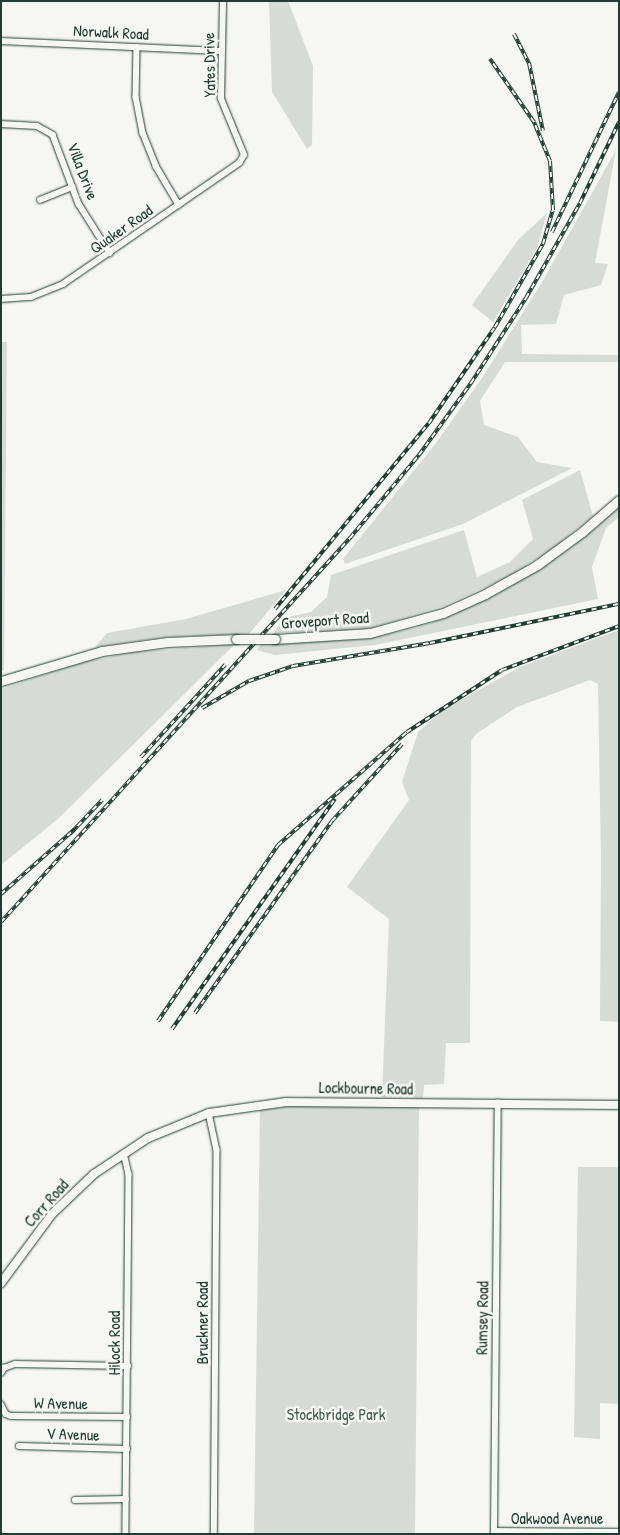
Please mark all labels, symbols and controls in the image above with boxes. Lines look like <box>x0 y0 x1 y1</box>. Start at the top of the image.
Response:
street label: Norwalk Road <box>73 20 149 44</box>
street label: Yates Drive <box>199 32 219 98</box>
street label: Villa Drive <box>63 140 103 202</box>
street label: Quaker Road <box>86 200 156 258</box>
street label: Groveport Road <box>280 607 370 633</box>
street label: Lockbourne Road <box>319 1078 413 1098</box>
street label: Corr Road <box>20 1175 72 1231</box>
street label: Bruckner Road <box>192 1281 212 1365</box>
street label: Rumsey Road <box>472 1281 492 1355</box>
street label: Hilock Road <box>104 1311 124 1375</box>
street label: W Avenue <box>34 1393 88 1413</box>
park label: Stockbridge Park <box>287 1404 385 1424</box>
street label: V Avenue <box>46 1423 100 1445</box>
street label: Oakwood Avenue <box>511 1508 603 1528</box>

